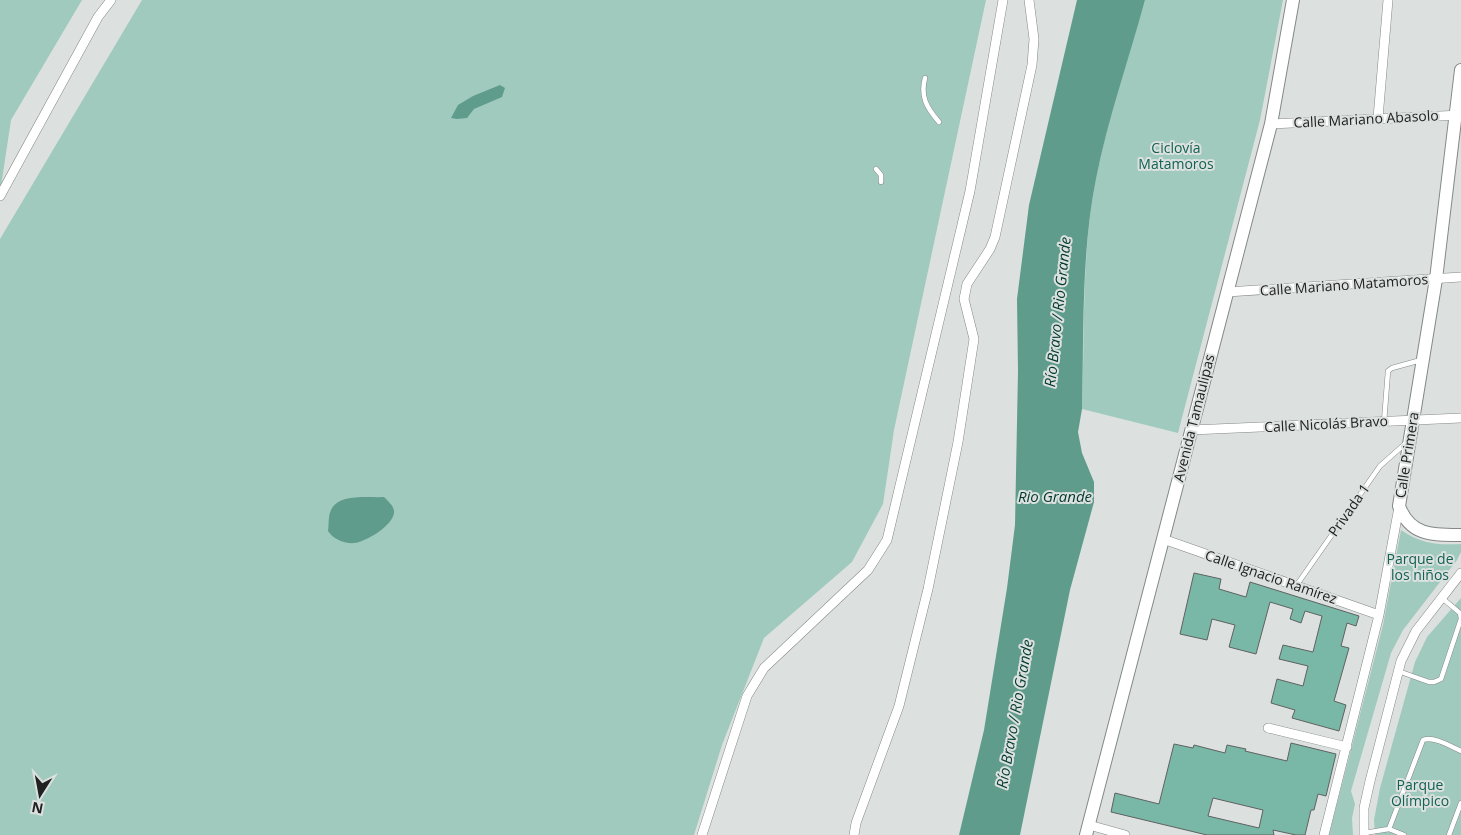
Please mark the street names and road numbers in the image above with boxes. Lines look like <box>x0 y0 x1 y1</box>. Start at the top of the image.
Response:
street label: Calle Mariano Abasolo <box>1293 105 1439 132</box>
street label: Calle Mariano Matamoros <box>1259 269 1429 300</box>
street label: Avenida Tamaulipas <box>1168 352 1219 484</box>
street label: Calle Primera <box>1390 410 1423 499</box>
street label: Calle Nicolás Bravo <box>1264 411 1388 436</box>
street label: Privada 1 <box>1323 480 1374 540</box>
street label: Calle Ignacio Ramírez <box>1203 545 1340 608</box>

